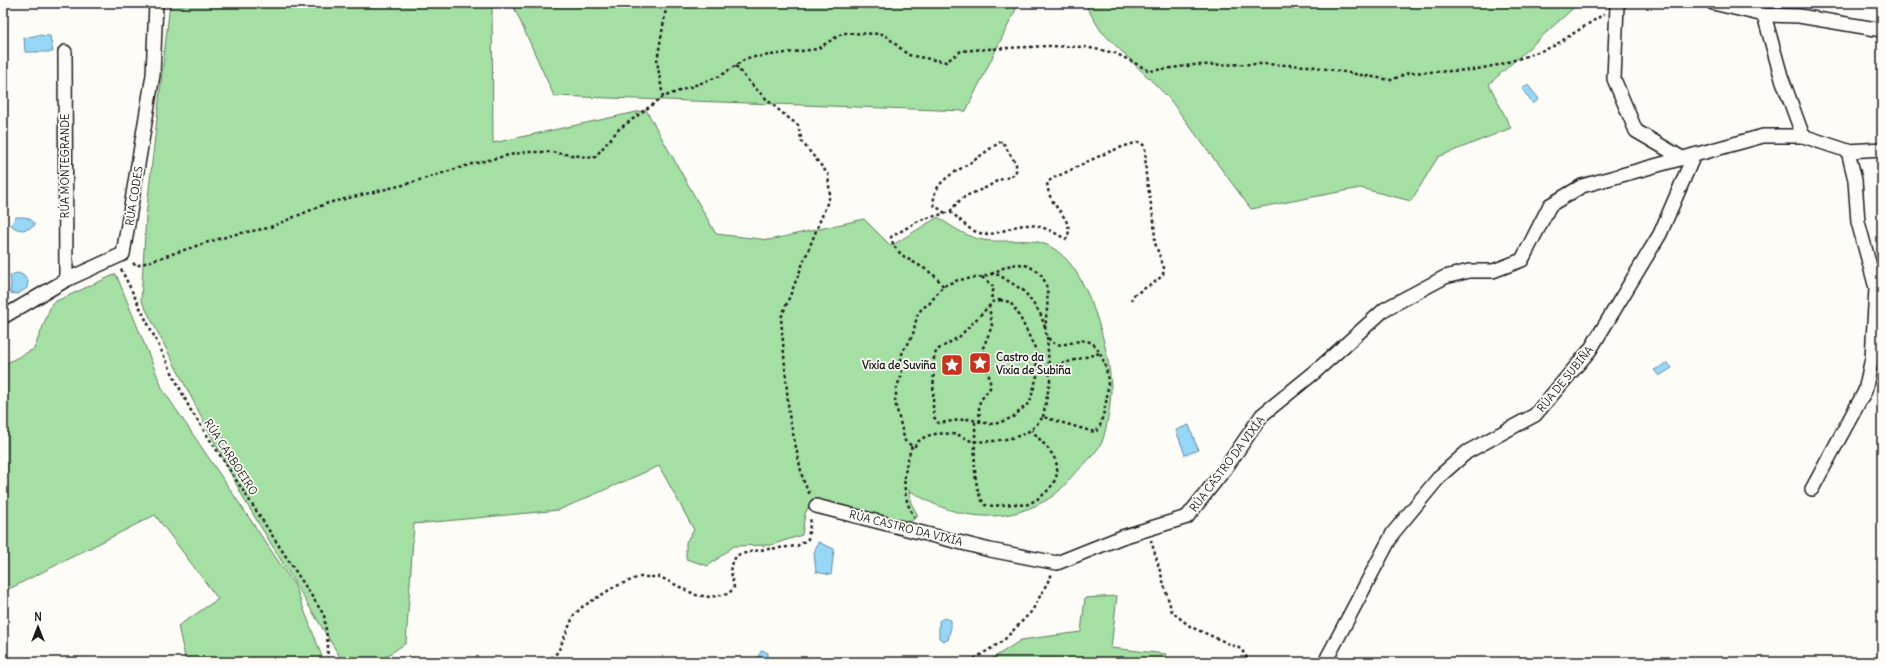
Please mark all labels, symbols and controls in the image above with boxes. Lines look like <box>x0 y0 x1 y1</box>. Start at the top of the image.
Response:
street label: RÚA MONTEGRANDE <box>57 113 72 219</box>
street label: RÚA CODES <box>121 165 146 227</box>
street label: RÚA DE SUBIÑA <box>1533 342 1596 415</box>
place icon: Castro da Vixía de Subiña <box>967 350 993 376</box>
place label: Castro da Vixía de Subiña <box>996 350 1072 377</box>
place icon: Vixía de Suviña <box>939 352 965 378</box>
place label: Vixía de Suviña <box>862 358 937 372</box>
street label: RÚA CASTRO DA VIXÍA <box>1186 413 1268 515</box>
street label: RÚA CARBOEIRO <box>201 416 262 498</box>
street label: RÚA CASTRO DA VIXÍA <box>848 506 964 549</box>
north arrow <box>18 607 58 647</box>
text: N <box>34 610 42 624</box>

